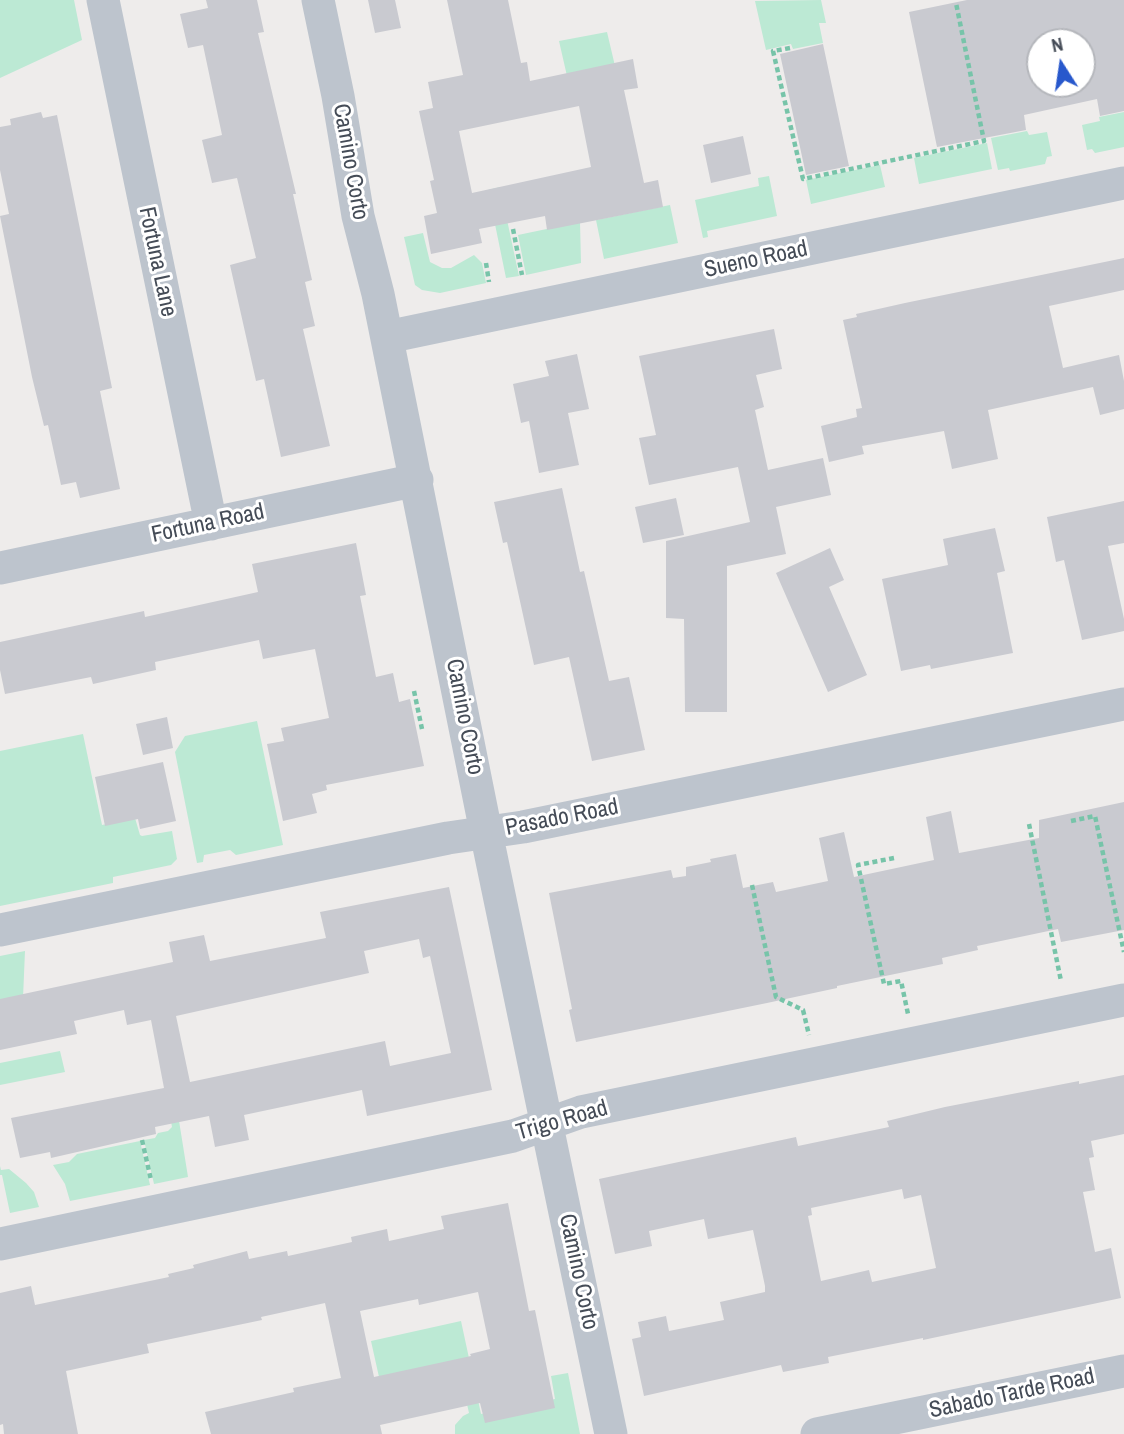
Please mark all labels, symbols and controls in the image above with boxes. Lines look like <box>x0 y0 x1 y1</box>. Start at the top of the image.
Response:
north arrow <box>1026 28 1096 98</box>
text: N <box>1049 31 1065 58</box>
street label: Camino Corto <box>326 102 374 222</box>
street label: Fortuna Lane <box>132 205 182 319</box>
street label: Sueno Road <box>702 236 810 284</box>
street label: Fortuna Road <box>149 499 267 549</box>
street label: Camino Corto <box>439 657 489 777</box>
street label: Pasado Road <box>503 794 621 842</box>
street label: Trigo Road <box>513 1095 611 1147</box>
street label: Camino Corto <box>552 1212 604 1332</box>
street label: Sabado Tarde Road <box>927 1363 1097 1425</box>

